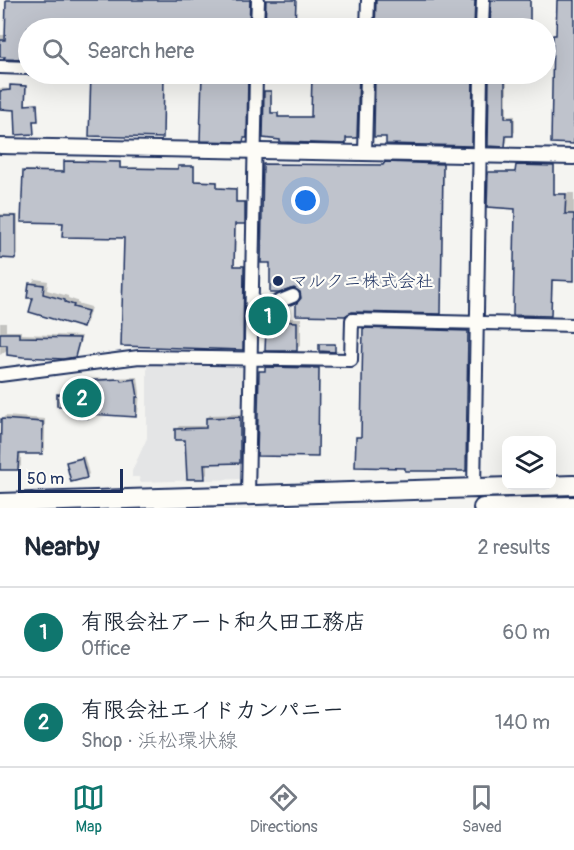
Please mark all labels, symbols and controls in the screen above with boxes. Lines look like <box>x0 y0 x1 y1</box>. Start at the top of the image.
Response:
search box <box>18 18 556 84</box>
icon: search <box>39 35 72 68</box>
text: Search here <box>87 37 194 65</box>
your location <box>291 186 320 215</box>
place label: マルクニ株式会社 <box>290 270 434 293</box>
marker: マルクニ株式会社 <box>271 274 285 288</box>
pin: 1 <box>248 294 288 338</box>
pin: 2 <box>62 376 101 420</box>
map controls <box>502 436 556 490</box>
button: layers <box>502 436 556 490</box>
scale bar <box>18 466 123 493</box>
text: 50 m <box>27 469 64 489</box>
text: Nearby <box>24 531 100 563</box>
text: 2 results <box>478 535 550 560</box>
text: 有限会社アート和久田工務店 <box>81 608 366 636</box>
text: 1 <box>40 620 47 645</box>
text: 60 m <box>503 620 550 645</box>
text: Office <box>81 636 130 661</box>
text: 有限会社エイドカンパニー <box>81 696 344 724</box>
text: 2 <box>38 710 49 735</box>
text: 140 m <box>495 710 550 735</box>
text: Shop · 浜松環状線 <box>81 728 238 753</box>
tab: Map <box>72 781 105 837</box>
tab: Directions <box>250 781 318 837</box>
tab: Saved <box>462 781 502 837</box>

